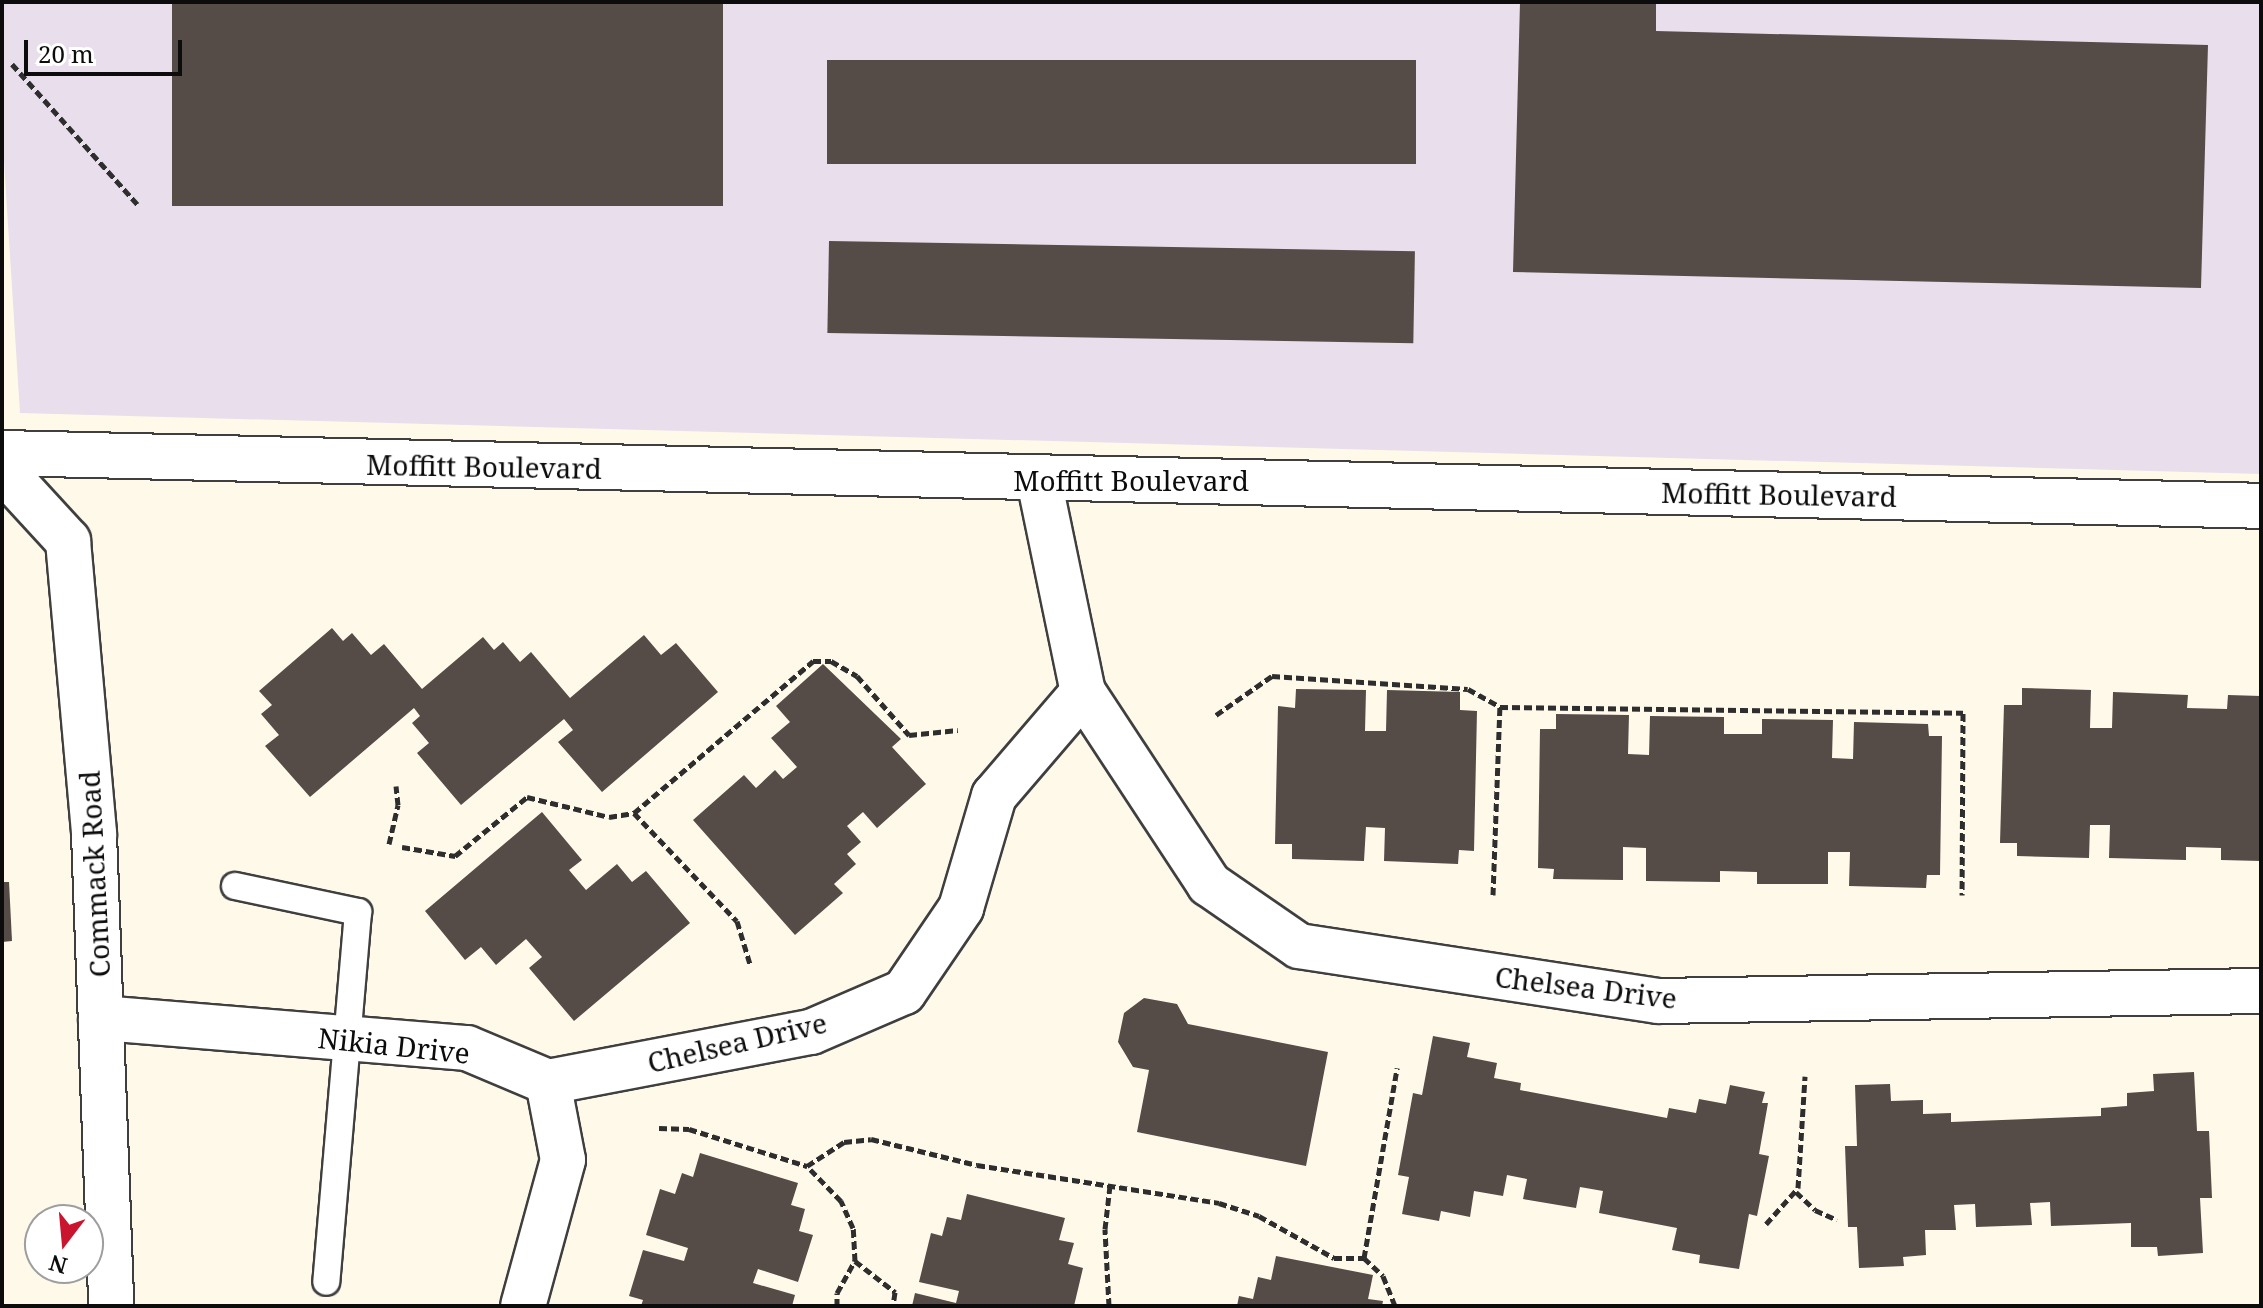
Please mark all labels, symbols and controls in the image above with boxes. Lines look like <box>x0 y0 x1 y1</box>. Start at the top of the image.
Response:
scale bar <box>28 24 186 74</box>
text: 20 m <box>38 37 94 70</box>
street label: Moffitt Boulevard <box>366 447 602 485</box>
street label: Moffitt Boulevard <box>1013 463 1249 497</box>
street label: Moffitt Boulevard <box>1661 475 1897 513</box>
street label: Commack Road <box>72 770 116 978</box>
street label: Chelsea Drive <box>1493 959 1679 1015</box>
street label: Chelsea Drive <box>644 1005 830 1079</box>
street label: Nikia Drive <box>316 1020 472 1070</box>
north arrow <box>24 1204 104 1284</box>
text: N <box>45 1248 70 1282</box>

